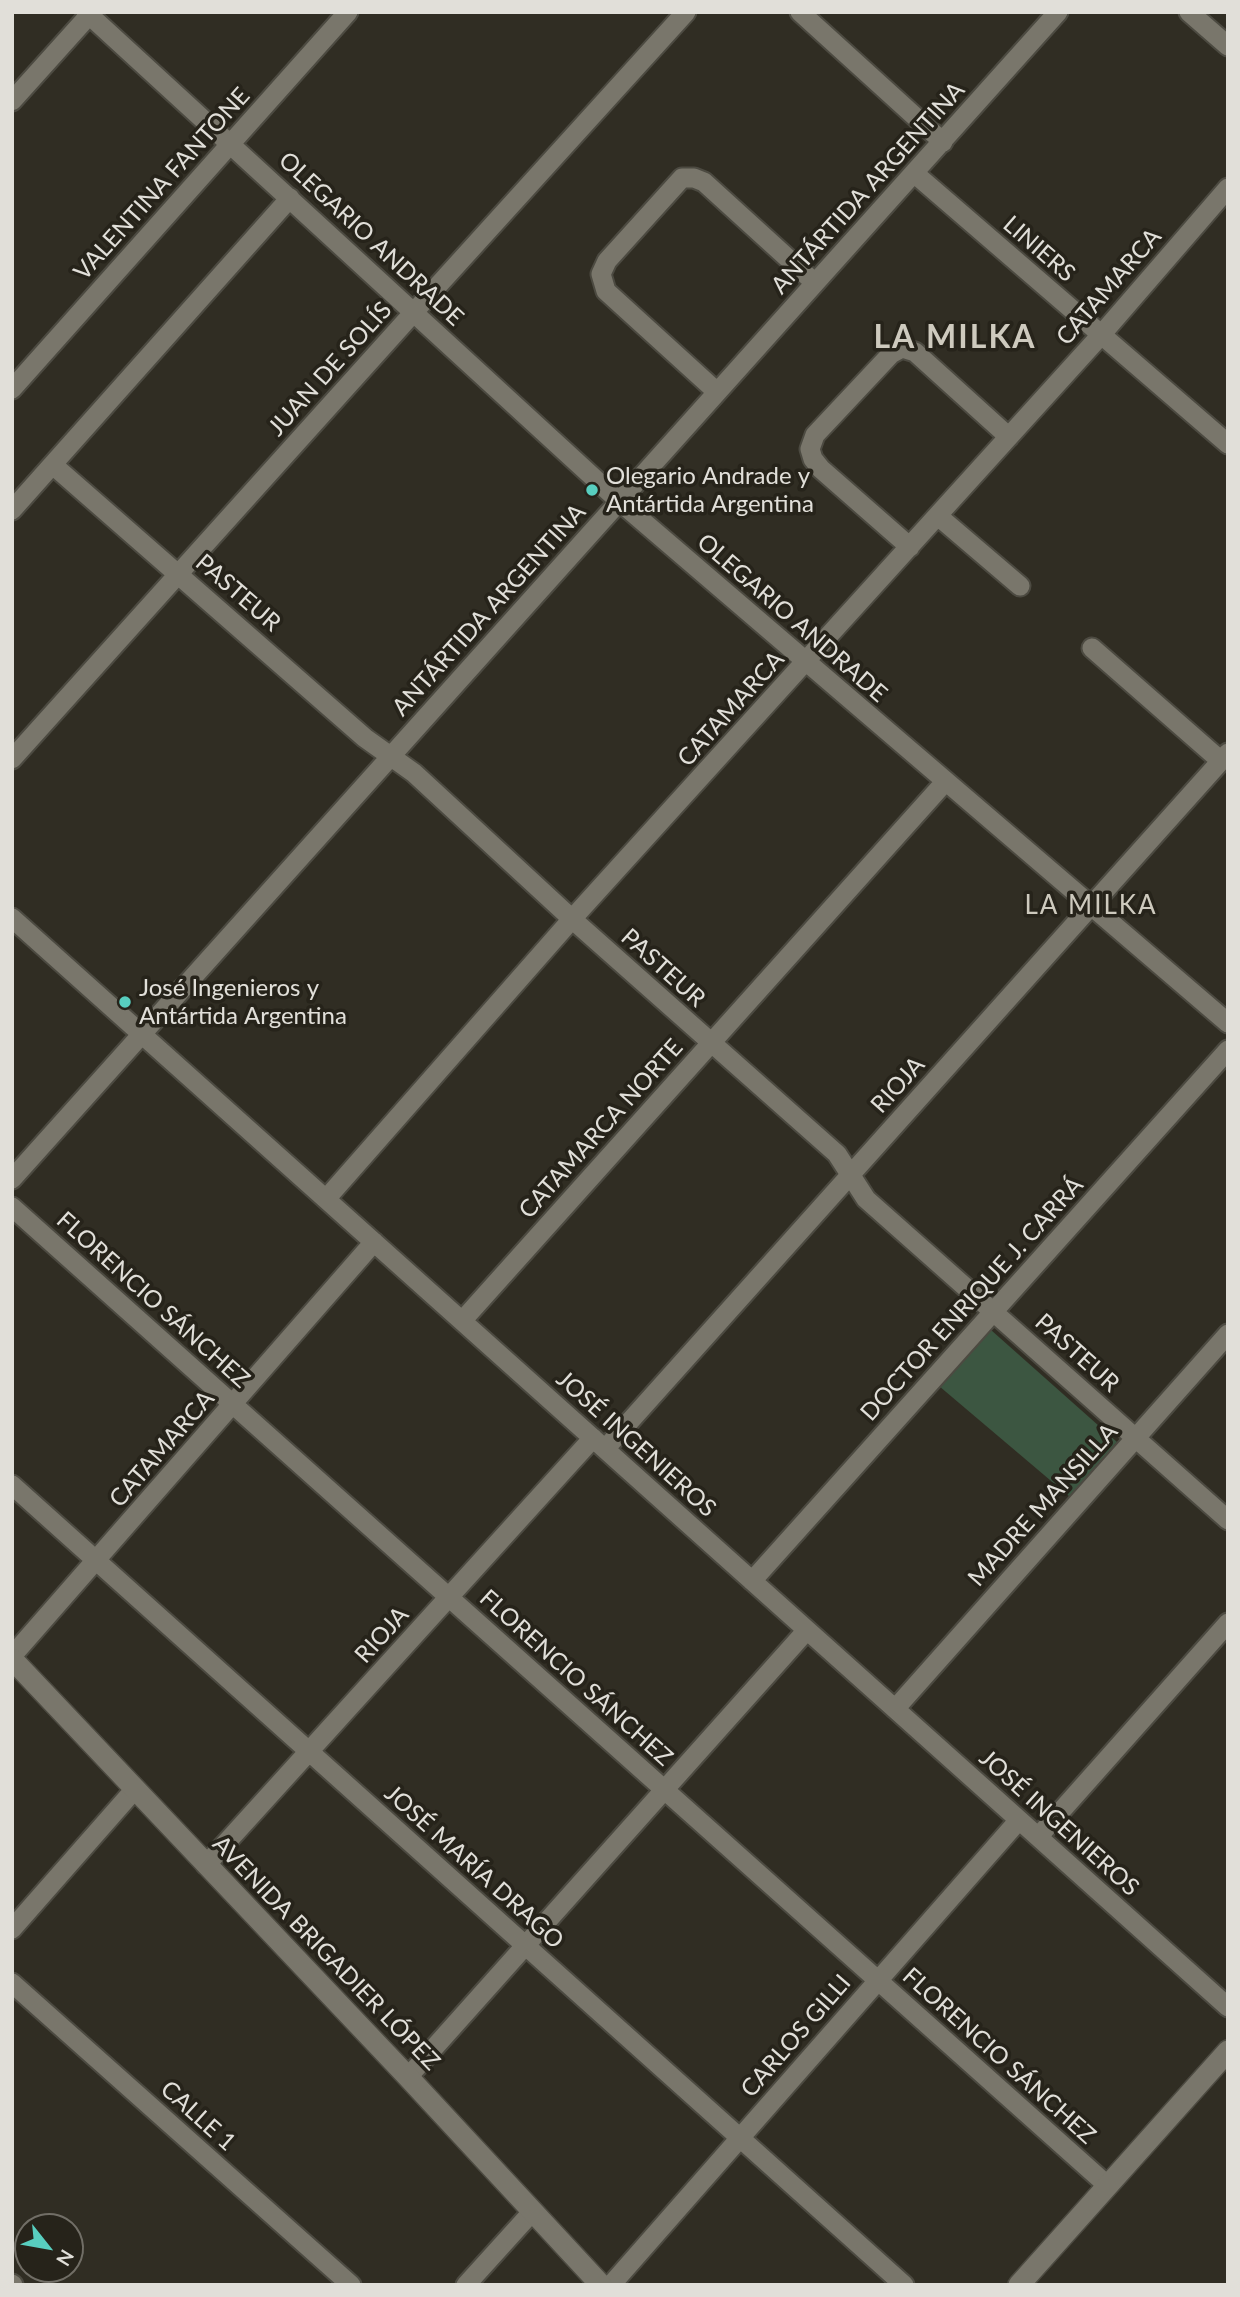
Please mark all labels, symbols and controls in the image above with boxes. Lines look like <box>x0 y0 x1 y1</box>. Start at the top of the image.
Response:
street label: ANTÁRTIDA ARGENTINA <box>765 76 971 300</box>
street label: VALENTINA FANTONE <box>68 82 256 286</box>
street label: OLEGARIO ANDRADE <box>273 146 469 332</box>
street label: LINIERS <box>997 210 1081 288</box>
street label: CATAMARCA <box>1051 223 1167 351</box>
street label: JUAN DE SOLÍS <box>262 296 398 442</box>
district label: LA MILKA <box>874 319 1036 357</box>
place label: Olegario Andrade y Antártida Argentina <box>606 462 814 518</box>
marker: Olegario Andrade y Antártida Argentina <box>584 482 600 498</box>
street label: ANTÁRTIDA ARGENTINA <box>386 498 592 722</box>
street label: OLEGARIO ANDRADE <box>691 528 893 708</box>
street label: PASTEUR <box>190 548 286 638</box>
street label: CATAMARCA <box>672 645 790 773</box>
district label: LA MILKA <box>1025 890 1157 922</box>
street label: PASTEUR <box>615 923 711 1013</box>
place label: José Ingenieros y Antártida Argentina <box>139 974 347 1030</box>
marker: José Ingenieros y Antártida Argentina <box>117 994 133 1010</box>
street label: CATAMARCA NORTE <box>513 1033 689 1225</box>
street label: RIOJA <box>865 1051 931 1119</box>
street label: DOCTOR ENRIQUE J. CARRÁ <box>855 1171 1089 1427</box>
street label: FLORENCIO SÁNCHEZ <box>51 1206 255 1394</box>
street label: PASTEUR <box>1029 1308 1125 1398</box>
street label: JOSÉ INGENIEROS <box>550 1365 722 1523</box>
street label: CATAMARCA <box>104 1385 220 1513</box>
street label: MADRE MANSILLA <box>962 1418 1124 1592</box>
street label: FLORENCIO SÁNCHEZ <box>474 1584 678 1772</box>
street label: RIOJA <box>349 1601 415 1669</box>
street label: JOSÉ INGENIEROS <box>973 1744 1145 1902</box>
street label: JOSÉ MARÍA DRAGO <box>379 1779 569 1955</box>
street label: AVENIDA BRIGADIER LÓPEZ <box>206 1830 446 2076</box>
street label: FLORENCIO SÁNCHEZ <box>897 1962 1101 2150</box>
street label: CARLOS GILLI <box>735 1969 857 2103</box>
street label: CALLE 1 <box>155 2075 241 2157</box>
north arrow <box>14 2213 84 2283</box>
text: N <box>52 2246 79 2270</box>

